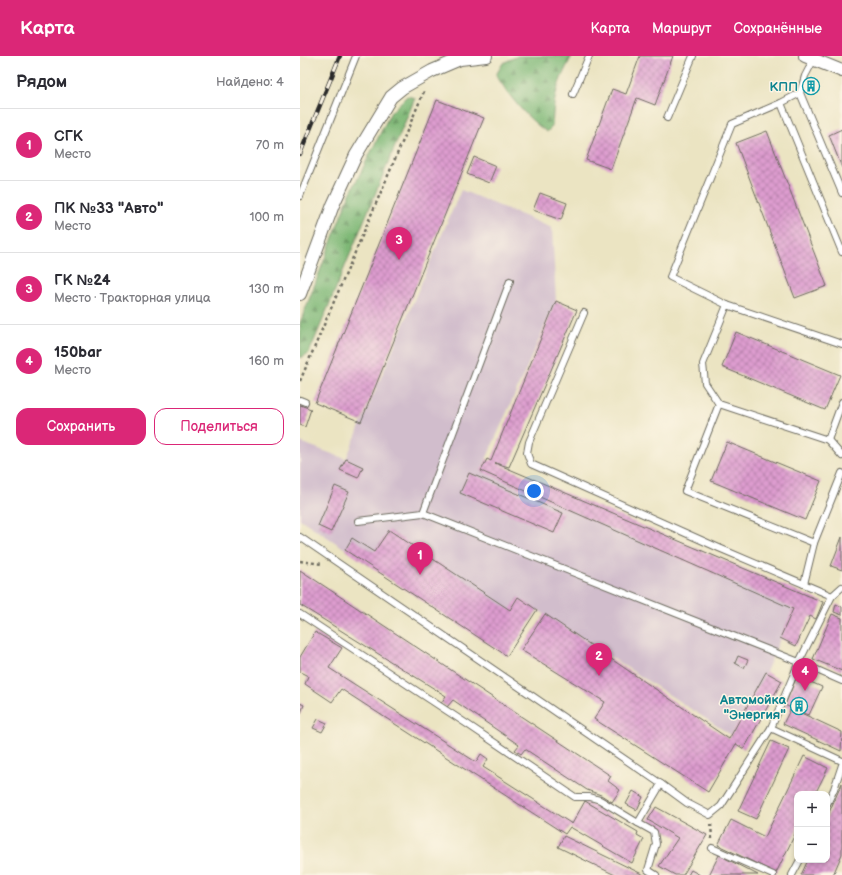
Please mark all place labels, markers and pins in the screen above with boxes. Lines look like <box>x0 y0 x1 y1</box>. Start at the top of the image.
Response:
building icon: КПП <box>801 76 821 96</box>
place label: КПП <box>770 79 798 95</box>
pin: 3 <box>386 227 412 260</box>
pin: 1 <box>407 542 433 575</box>
pin: 2 <box>586 643 612 676</box>
pin: 4 <box>792 658 818 691</box>
place label: Автомойка "Энергия" <box>719 692 786 723</box>
building icon: Автомойка "Энергия" <box>789 696 809 716</box>

